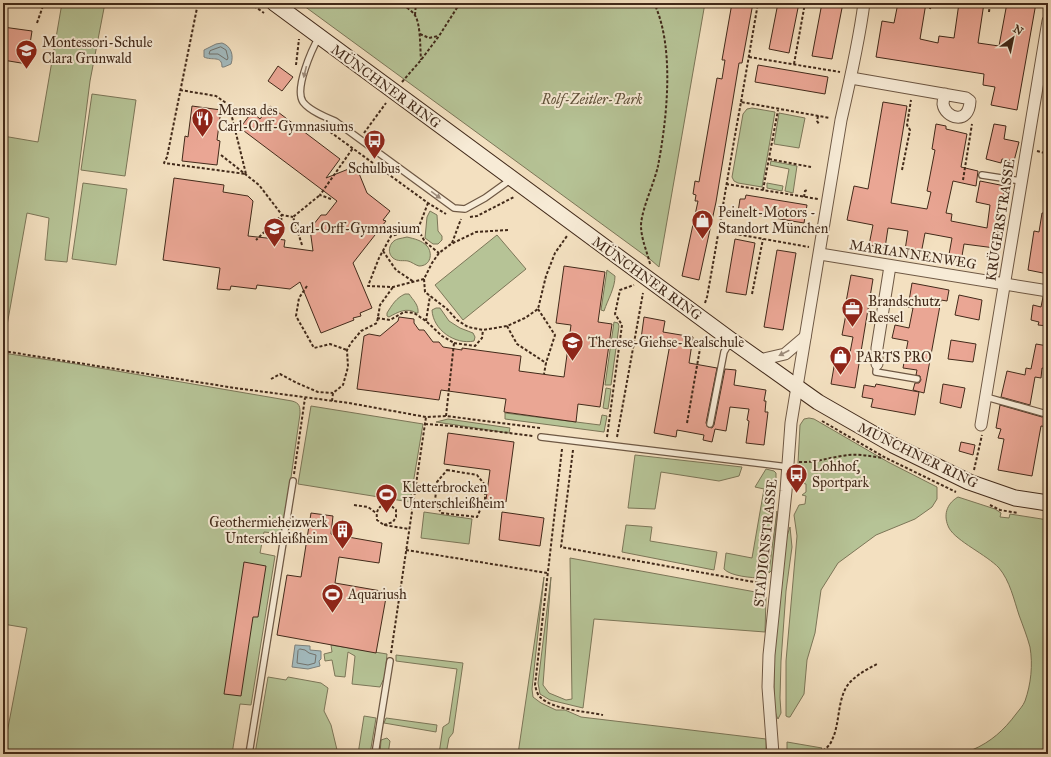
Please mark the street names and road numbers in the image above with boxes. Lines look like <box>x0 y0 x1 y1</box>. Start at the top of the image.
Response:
street label: MÜNCHNER RING <box>328 39 445 132</box>
street label: KRÜGERSTRASSE <box>980 157 1019 282</box>
street label: MÜNCHNER RING <box>589 231 706 324</box>
street label: MARIANNENWEG <box>848 236 978 273</box>
street label: MÜNCHNER RING <box>855 417 981 492</box>
street label: STADIONSTRASSE <box>750 478 781 608</box>

